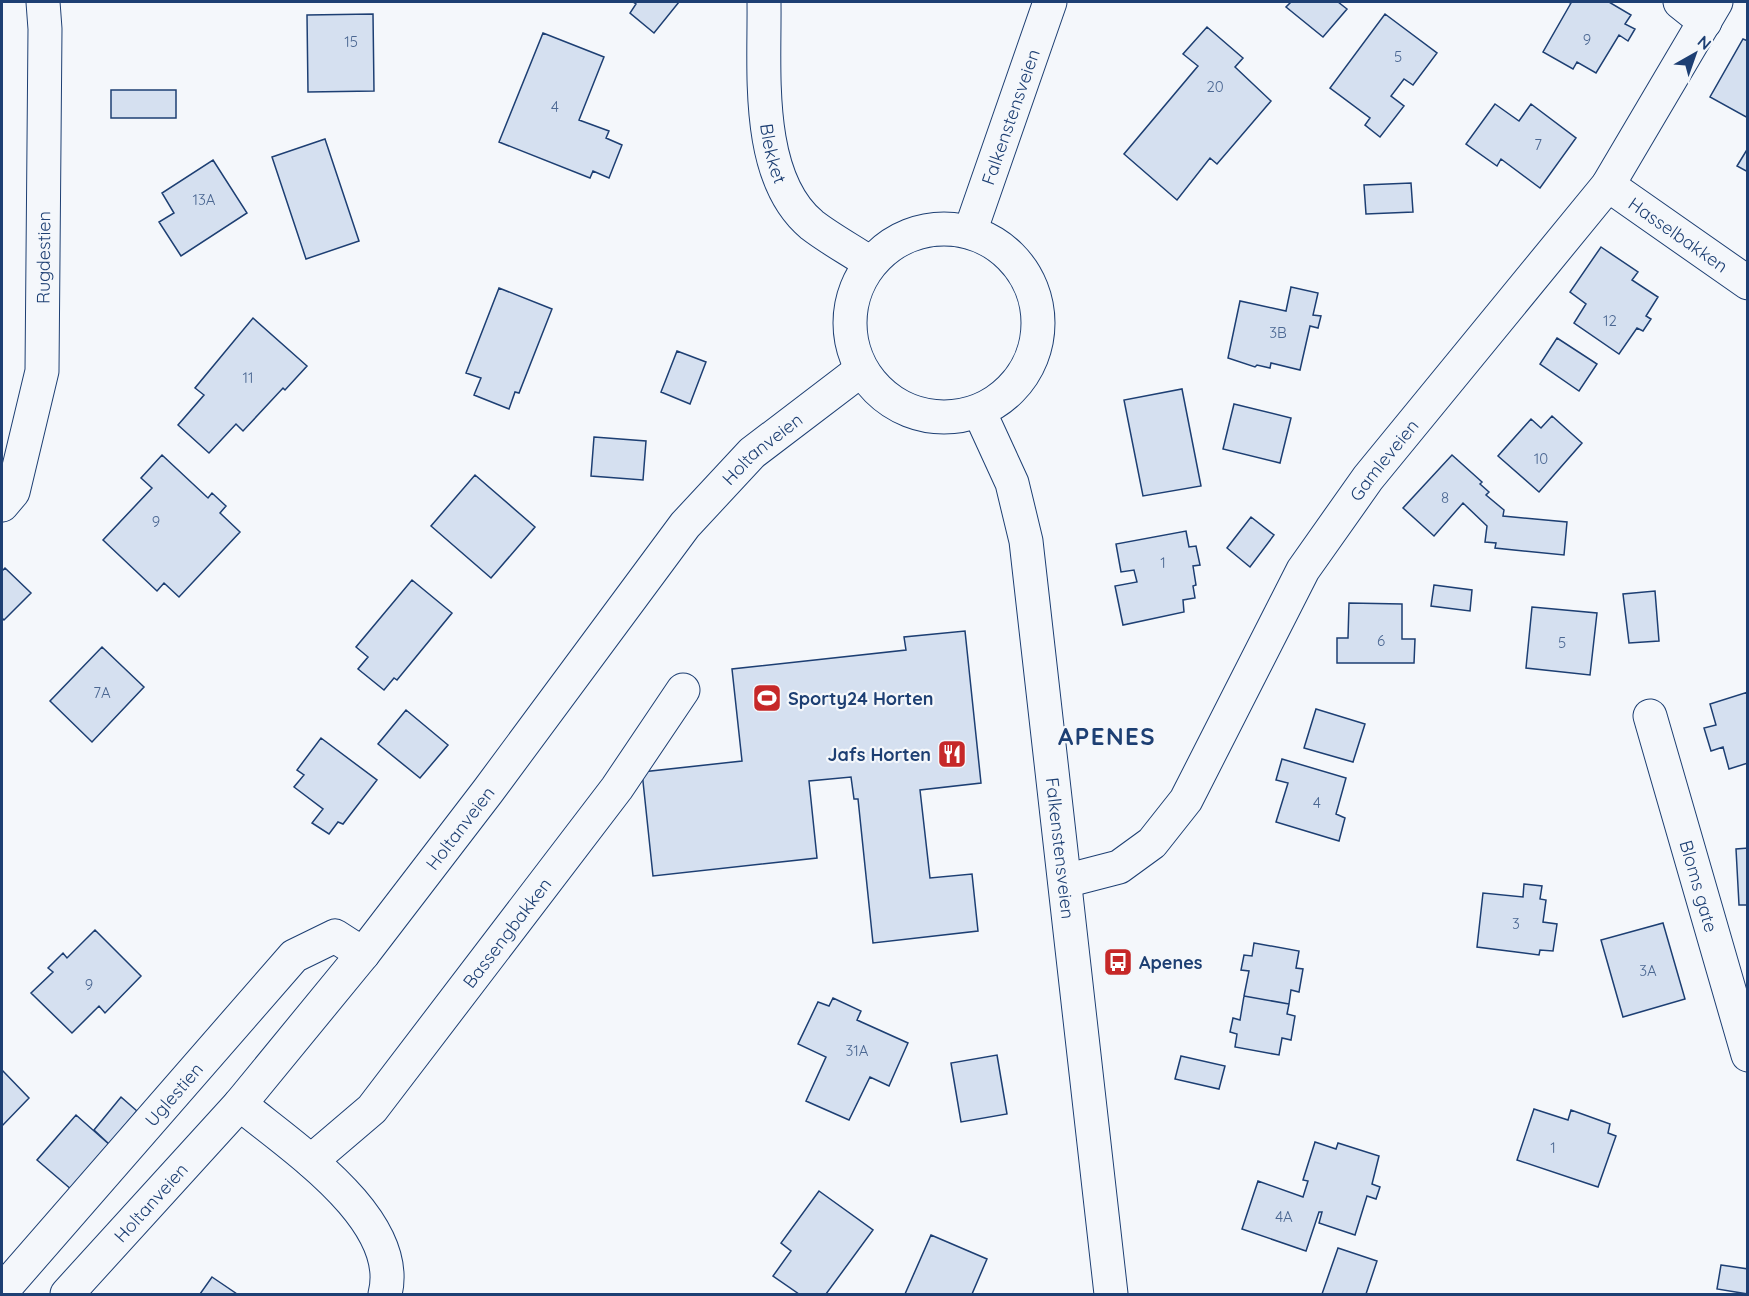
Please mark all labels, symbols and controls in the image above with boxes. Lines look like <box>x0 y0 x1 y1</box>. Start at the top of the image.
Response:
north arrow <box>1665 24 1725 84</box>
house number: 9 <box>1583 30 1591 49</box>
text: N <box>1694 31 1716 54</box>
house number: 15 <box>344 32 358 51</box>
street label: Falkenstensveien <box>976 46 1044 188</box>
house number: 5 <box>1394 47 1402 66</box>
house number: 20 <box>1206 77 1224 96</box>
house number: 4 <box>551 97 559 116</box>
street label: Blekket <box>756 122 792 187</box>
house number: 7 <box>1534 135 1542 154</box>
house number: 13A <box>192 190 216 209</box>
street label: Hasselbakken <box>1624 192 1733 277</box>
street label: Rugdestien <box>31 211 55 304</box>
house number: 12 <box>1603 311 1617 330</box>
house number: 3B <box>1269 323 1287 342</box>
house number: 11 <box>242 368 254 387</box>
street label: Holtanveien <box>717 408 807 490</box>
street label: Gamleveien <box>1344 414 1423 505</box>
house number: 10 <box>1534 449 1548 468</box>
house number: 8 <box>1441 488 1449 507</box>
house number: 9 <box>152 512 160 531</box>
house number: 1 <box>1160 553 1166 572</box>
house number: 6 <box>1377 631 1385 650</box>
house number: 5 <box>1558 633 1566 652</box>
sports icon: Sporty24 Horten <box>751 682 783 714</box>
house number: 7A <box>93 683 111 702</box>
place label: Sporty24 Horten <box>788 687 934 710</box>
district label: APENES <box>1058 721 1156 751</box>
restaurant icon: Jafs Horten <box>936 738 968 770</box>
place label: Jafs Horten <box>828 743 931 766</box>
street label: Falkenstensveien <box>1041 776 1080 920</box>
street label: Holtanveien <box>420 781 499 874</box>
house number: 4 <box>1313 793 1321 812</box>
street label: Bloms gate <box>1675 837 1723 935</box>
street label: Bassengbakken <box>457 873 556 992</box>
house number: 3 <box>1512 914 1520 933</box>
bus stop icon: Apenes <box>1102 946 1134 978</box>
place label: Apenes <box>1139 951 1203 974</box>
house number: 3A <box>1639 961 1657 980</box>
house number: 9 <box>85 975 93 994</box>
house number: 31A <box>845 1041 869 1060</box>
street label: Uglestien <box>139 1058 208 1131</box>
house number: 1 <box>1550 1138 1556 1157</box>
street label: Holtanveien <box>109 1158 192 1247</box>
house number: 4A <box>1275 1207 1293 1226</box>

